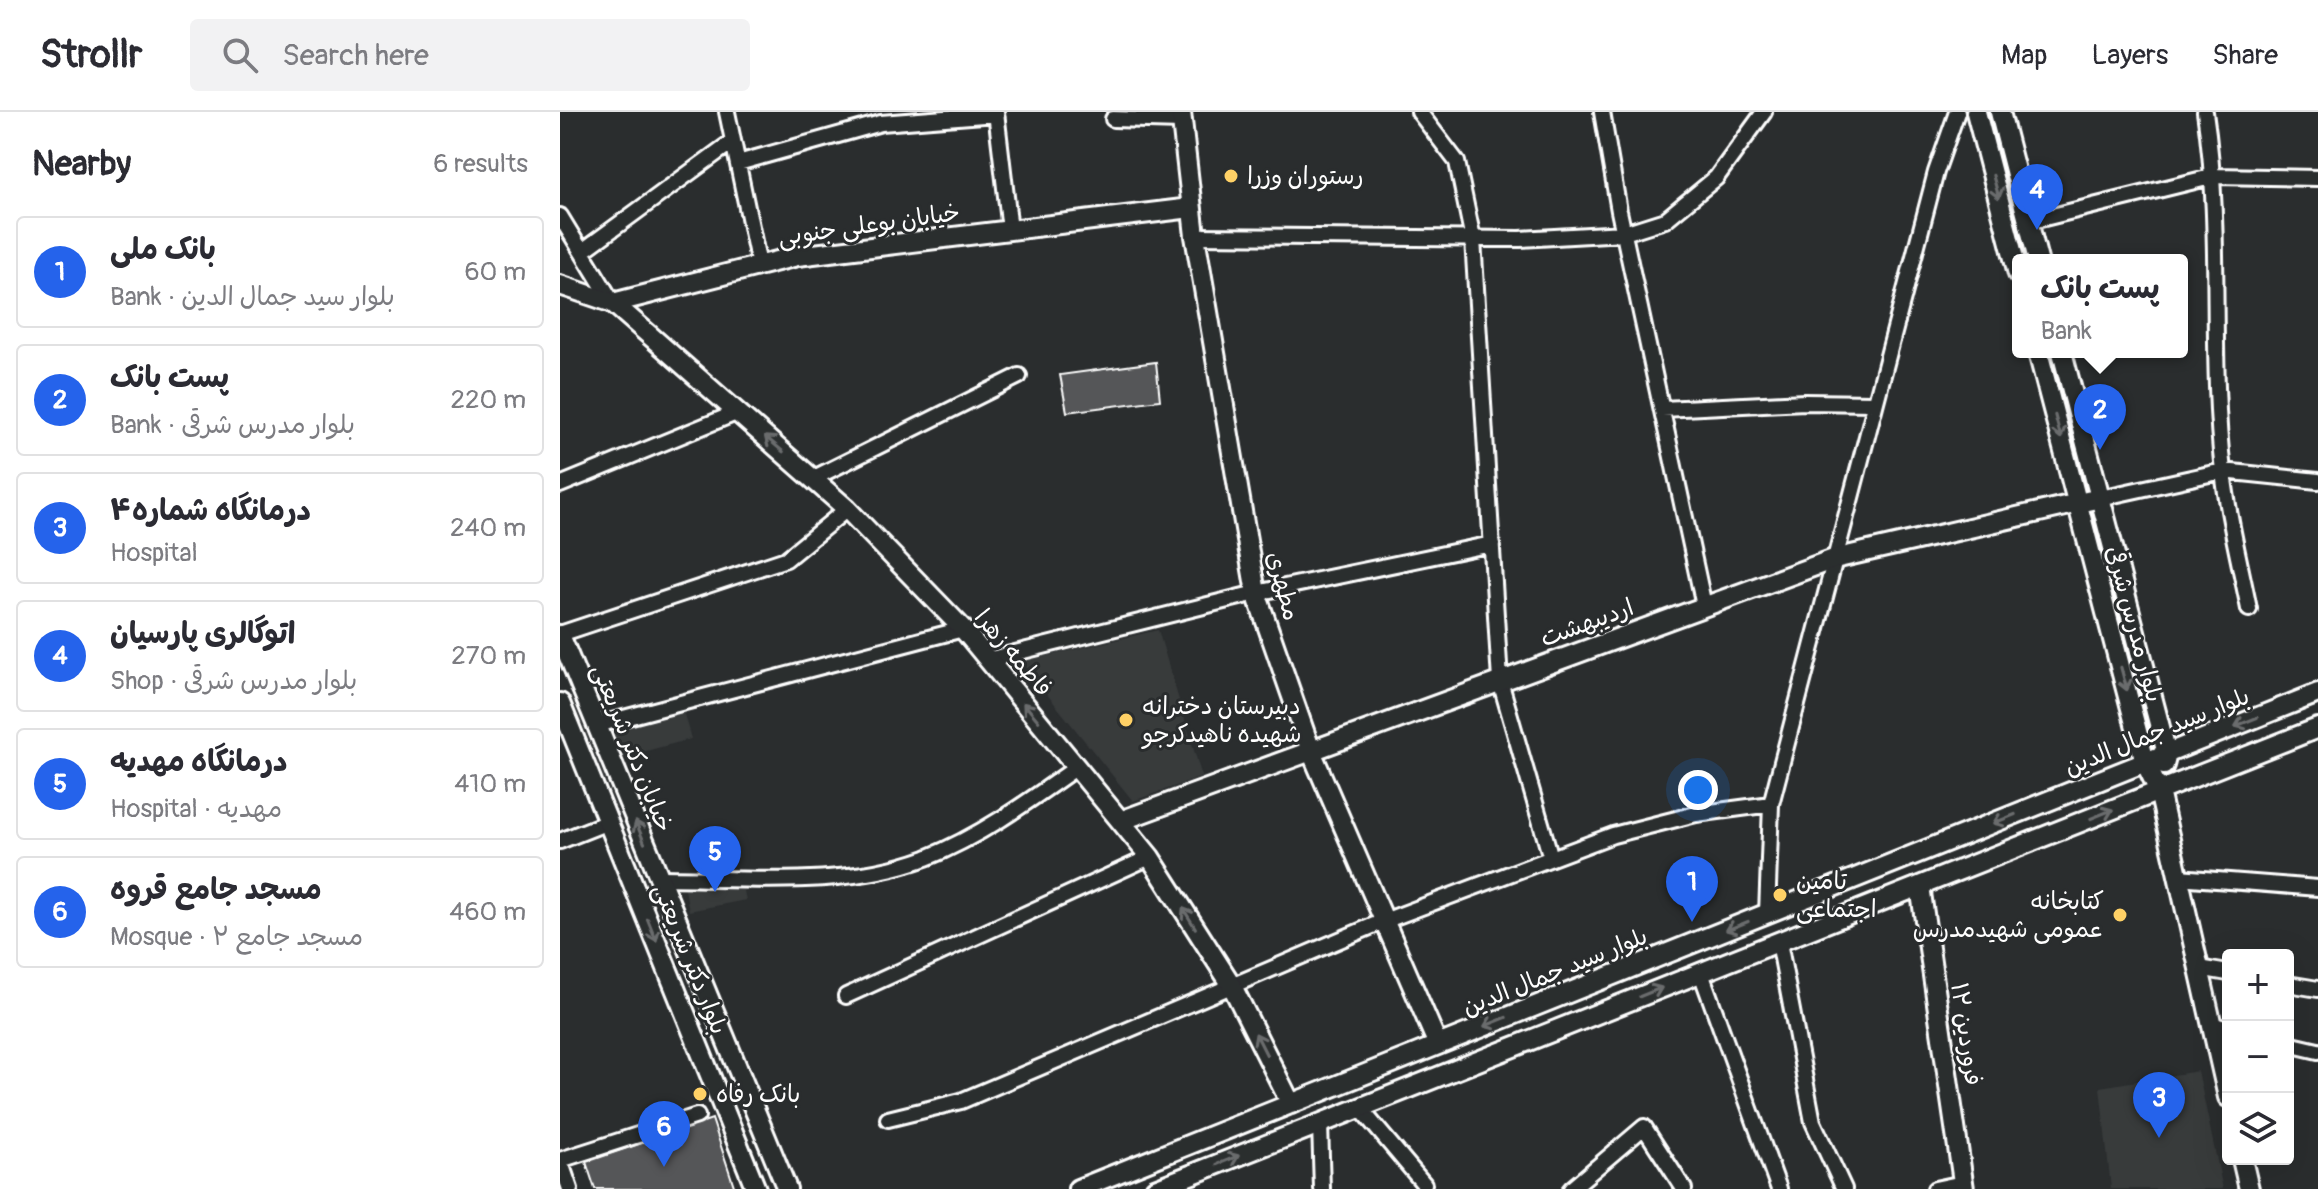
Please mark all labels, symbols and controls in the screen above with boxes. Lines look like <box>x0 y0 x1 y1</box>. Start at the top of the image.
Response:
search box <box>190 19 750 91</box>
text: Strollr <box>40 31 142 79</box>
icon: search <box>218 33 262 77</box>
text: Search here <box>282 37 429 74</box>
text: Map <box>2001 38 2047 73</box>
text: Layers <box>2091 38 2168 73</box>
text: Share <box>2212 38 2278 73</box>
text: Nearby <box>32 143 131 186</box>
text: 6 results <box>433 148 528 180</box>
place label: رستوران وزرا <box>1247 162 1364 192</box>
pin: 4 <box>2011 164 2063 230</box>
marker: رستوران وزرا <box>1222 167 1240 185</box>
one-way arrow <box>1989 174 2004 200</box>
street label: خیابان بوعلی جنوبی <box>776 198 962 253</box>
text: بانک ملی <box>110 231 216 268</box>
popup <box>2012 254 2188 358</box>
text: 1 <box>55 256 65 288</box>
text: 60 m <box>464 256 526 288</box>
text: پست بانک <box>2040 270 2160 307</box>
text: Bank · بلوار سید جمال الدین <box>110 281 395 313</box>
text: Bank <box>2040 315 2092 347</box>
text: پست بانک <box>110 359 229 396</box>
text: 2 <box>53 384 67 416</box>
text: 220 m <box>450 384 526 416</box>
pin: 2 <box>2074 384 2126 450</box>
text: Bank · بلوار مدرس شرقی <box>110 409 355 441</box>
one-way arrow <box>2051 414 2066 440</box>
one-way arrow <box>764 435 784 453</box>
text: درمانگاه شماره۴ <box>110 492 311 529</box>
text: 3 <box>53 512 67 544</box>
text: 240 m <box>450 512 526 544</box>
text: Hospital <box>110 537 198 569</box>
street label: بلوار مدرس شرقی <box>2099 543 2170 705</box>
street label: مطهری <box>1260 548 1306 624</box>
street label: اردیبهشت <box>1536 593 1638 653</box>
street label: فاطمه زهرا <box>968 603 1058 703</box>
text: اتوگالری پارسیان <box>110 615 295 652</box>
text: 4 <box>52 640 68 672</box>
text: 270 m <box>451 640 526 672</box>
street label: خیابان دکتر شریعتی <box>585 660 679 836</box>
text: Shop · بلوار مدرس شرقی <box>110 665 357 697</box>
one-way arrow <box>2117 666 2132 692</box>
street label: بلوار سید جمال الدین <box>2060 682 2254 782</box>
place label: دبیرستان دخترانه شهیده ناهیدکرجو <box>1141 692 1302 749</box>
one-way arrow <box>1022 702 1040 723</box>
marker: دبیرستان دخترانه شهیده ناهیدکرجو <box>1117 711 1135 729</box>
one-way arrow <box>2234 716 2259 731</box>
text: درمانگاه مهدیه <box>110 743 288 780</box>
text: 5 <box>53 768 67 800</box>
text: 410 m <box>454 768 526 800</box>
your location <box>1678 770 1718 810</box>
text: Hospital · مهدیه <box>110 793 282 825</box>
one-way arrow <box>2089 806 2113 820</box>
one-way arrow <box>1992 813 2017 827</box>
one-way arrow <box>632 820 647 845</box>
pin: 5 <box>689 826 741 892</box>
pin: 1 <box>1666 856 1718 922</box>
place label: تامین اجتماعی <box>1796 867 1877 924</box>
text: ‌مسجد جامع قروه <box>110 871 322 908</box>
street label: بلوار دکتر شریعتی <box>647 879 733 1039</box>
marker: تامین اجتماعی <box>1771 886 1789 904</box>
place label: کتابخانه عمومی شهیدمدرس <box>1913 887 2104 944</box>
text: 6 <box>52 896 68 928</box>
text: 460 m <box>449 896 526 928</box>
marker: کتابخانه عمومی شهیدمدرس <box>2111 906 2129 924</box>
one-way arrow <box>1180 907 1196 930</box>
one-way arrow <box>646 918 661 942</box>
one-way arrow <box>1725 920 1750 934</box>
text: Mosque · مسجد جامع ۲ <box>110 921 363 953</box>
street label: بلوار سید جمال الدین <box>1458 922 1652 1022</box>
map controls <box>2222 949 2294 1165</box>
button: + <box>2222 949 2294 1021</box>
street label: ۱۲ فروردین <box>1944 981 1988 1087</box>
one-way arrow <box>1638 984 1663 998</box>
one-way arrow <box>1483 1016 1508 1031</box>
button: − <box>2222 1021 2294 1093</box>
one-way arrow <box>1252 1033 1267 1056</box>
pin: 3 <box>2133 1072 2185 1138</box>
place label: بانک رفاه <box>716 1080 801 1109</box>
marker: بانک رفاه <box>691 1085 709 1103</box>
button: layers <box>2222 1093 2294 1165</box>
pin: 6 <box>638 1101 690 1167</box>
one-way arrow <box>1215 1152 1240 1166</box>

